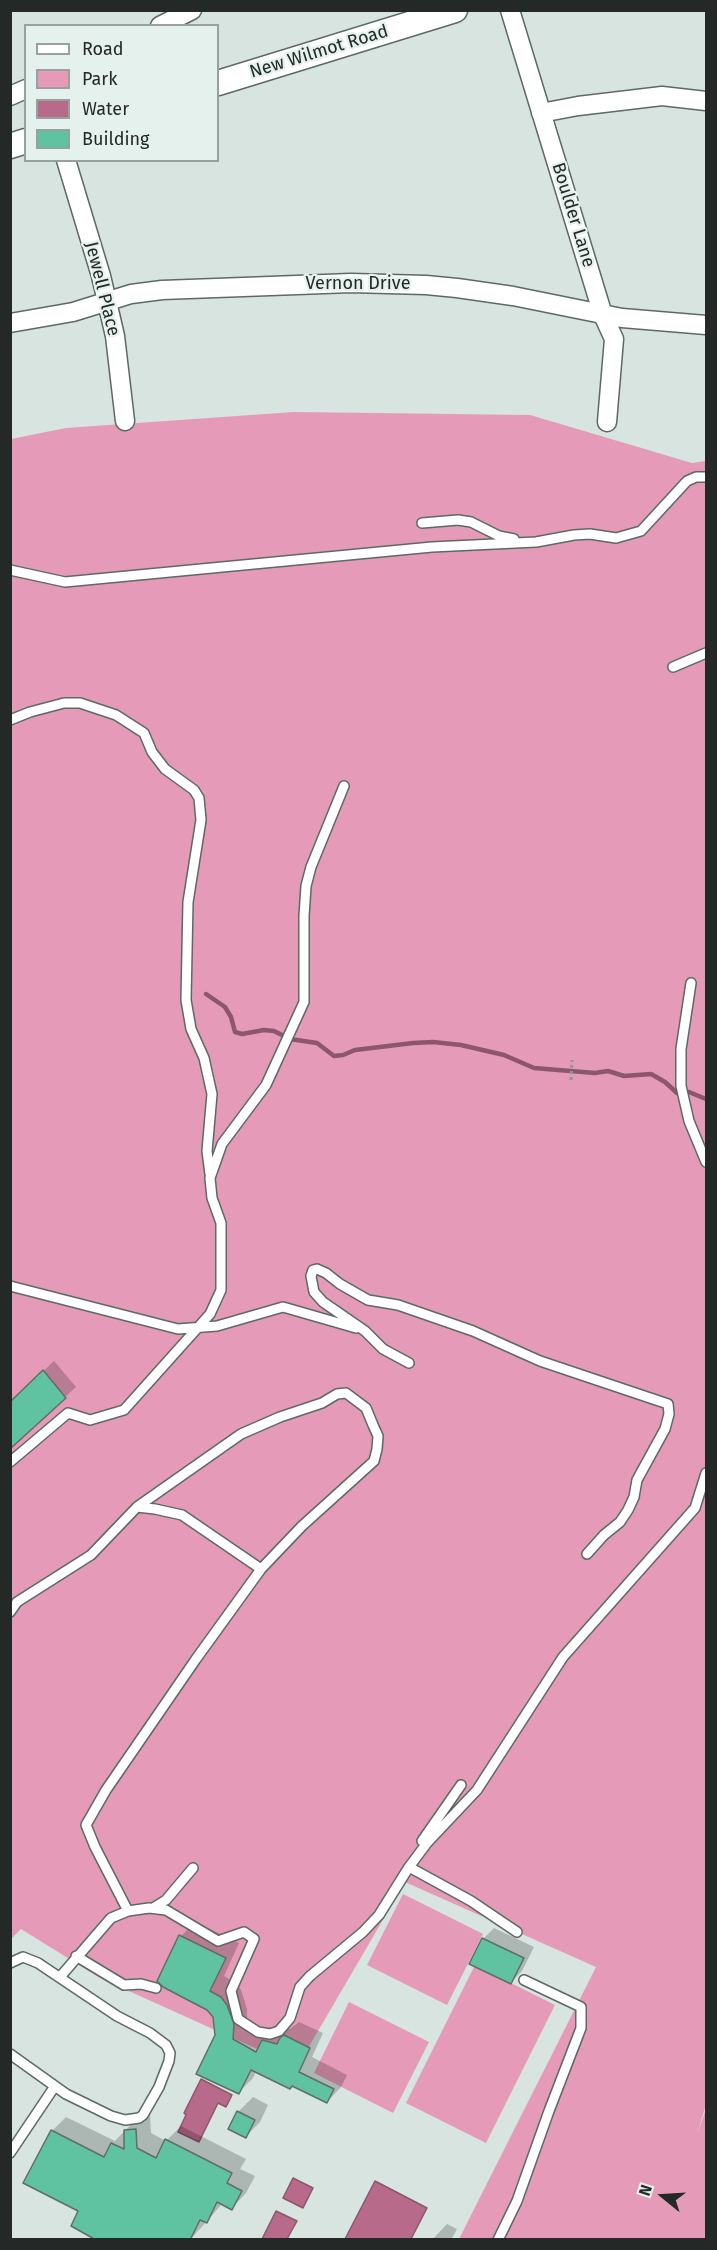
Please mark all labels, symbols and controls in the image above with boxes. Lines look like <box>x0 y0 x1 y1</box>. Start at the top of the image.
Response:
street label: New Wilmot Road <box>247 21 391 83</box>
legend <box>24 24 219 162</box>
text: Road <box>82 38 124 60</box>
text: Park <box>82 68 117 90</box>
text: Water <box>82 98 129 120</box>
text: Building <box>82 128 149 150</box>
street label: Boulder Lane <box>547 160 599 270</box>
street label: Jewell Place <box>80 240 124 338</box>
street label: Vernon Drive <box>306 273 410 295</box>
north arrow <box>633 2166 693 2226</box>
text: N <box>635 2182 656 2198</box>

